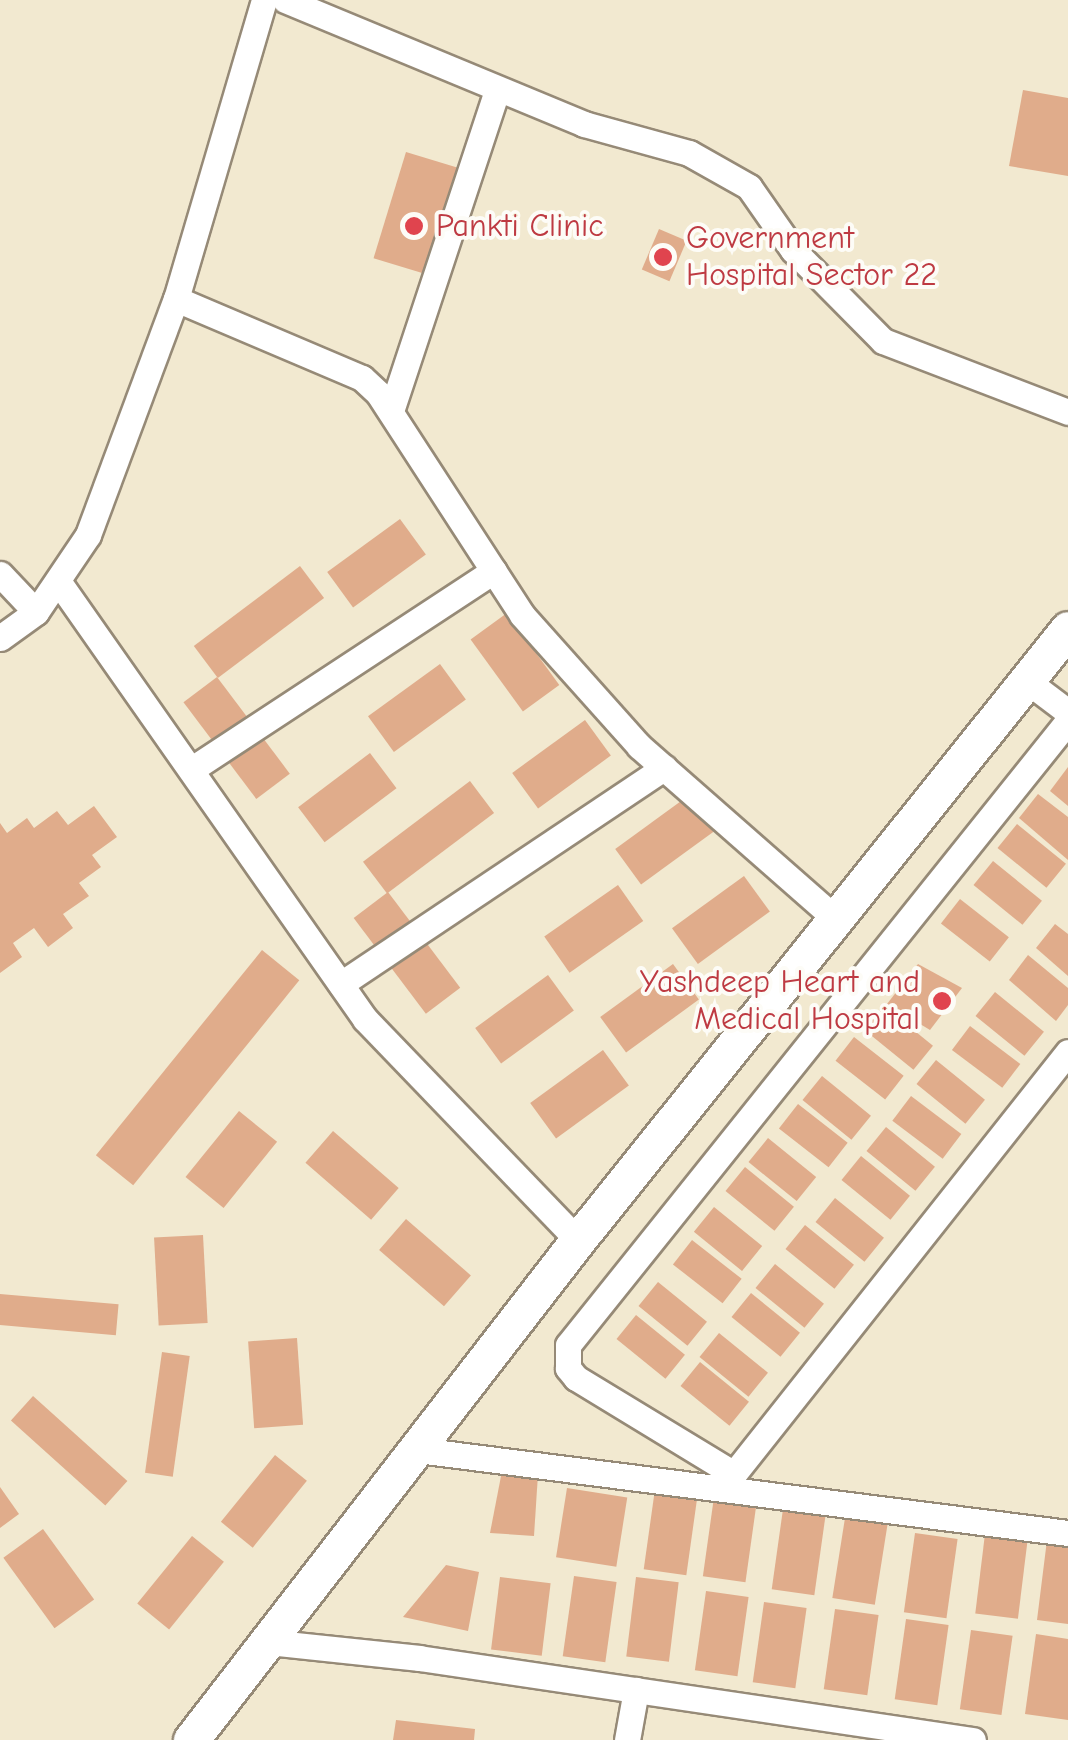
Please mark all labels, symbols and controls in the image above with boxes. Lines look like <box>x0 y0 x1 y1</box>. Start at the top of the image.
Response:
place label: Pankti Clinic <box>436 207 604 245</box>
marker: Pankti Clinic <box>401 213 427 239</box>
place label: Government Hospital Sector 22 <box>686 220 937 295</box>
marker: Government Hospital Sector 22 <box>650 244 676 270</box>
place label: Yashdeep Heart and Medical Hospital <box>640 964 920 1039</box>
marker: Yashdeep Heart and Medical Hospital <box>929 988 955 1014</box>

